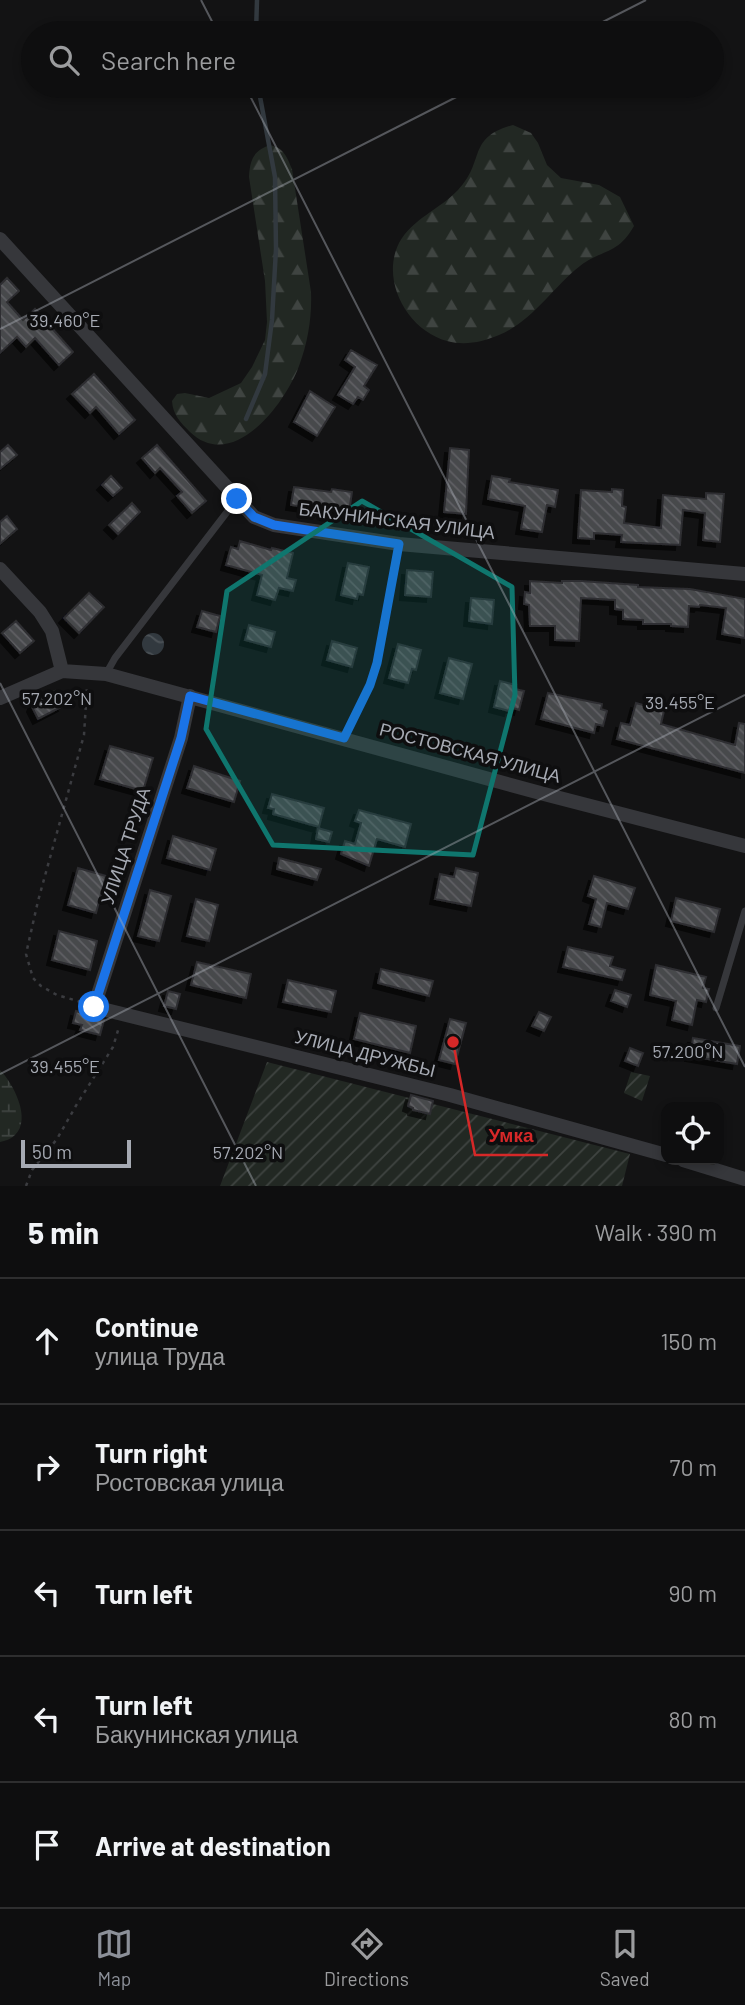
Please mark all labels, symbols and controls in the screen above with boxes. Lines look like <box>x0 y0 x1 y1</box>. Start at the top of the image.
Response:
search box <box>21 21 724 98</box>
icon: search <box>45 41 83 79</box>
text: Search here <box>101 44 236 75</box>
text: 39.460°E <box>30 309 100 331</box>
route end <box>221 483 252 514</box>
street label: БАКУНИНСКАЯ УЛИЦА <box>298 497 496 543</box>
text: 57.202°N <box>22 687 92 709</box>
text: 39.455°E <box>645 691 715 713</box>
street label: РОСТОВСКАЯ УЛИЦА <box>377 717 563 787</box>
street label: УЛИЦА ТРУДА <box>96 784 154 907</box>
route start <box>78 991 109 1022</box>
street label: УЛИЦА ДРУЖБЫ <box>293 1025 438 1081</box>
text: 57.200°N <box>653 1040 723 1062</box>
text: 39.455°E <box>30 1055 100 1077</box>
map controls <box>661 1102 724 1165</box>
button: locate <box>661 1102 724 1165</box>
callout: Умка <box>475 1115 548 1155</box>
text: Умка <box>488 1123 534 1146</box>
scale bar <box>21 1137 131 1169</box>
text: 50 m <box>32 1140 72 1163</box>
text: 57.202°N <box>213 1141 283 1163</box>
text: 5 min <box>28 1214 99 1250</box>
text: Walk · 390 m <box>595 1218 717 1246</box>
text: Continue <box>95 1311 199 1342</box>
icon: ahead <box>28 1322 66 1360</box>
text: 150 m <box>661 1327 717 1355</box>
text: улица Труда <box>95 1342 225 1370</box>
text: Turn right <box>95 1437 208 1468</box>
icon: right <box>28 1448 66 1486</box>
text: 70 m <box>670 1453 717 1481</box>
text: Ростовская улица <box>95 1468 284 1496</box>
icon: left <box>28 1574 66 1612</box>
text: Turn left <box>95 1578 193 1609</box>
text: 90 m <box>668 1579 717 1607</box>
text: Turn left <box>95 1689 193 1720</box>
icon: left <box>28 1700 66 1738</box>
text: 80 m <box>668 1705 717 1733</box>
text: Бакунинская улица <box>95 1720 298 1748</box>
icon: arrive <box>28 1826 66 1864</box>
text: Arrive at destination <box>95 1830 331 1861</box>
tab: Map <box>95 1925 133 1990</box>
tab: Directions <box>324 1925 409 1990</box>
tab: Saved <box>600 1925 650 1990</box>

